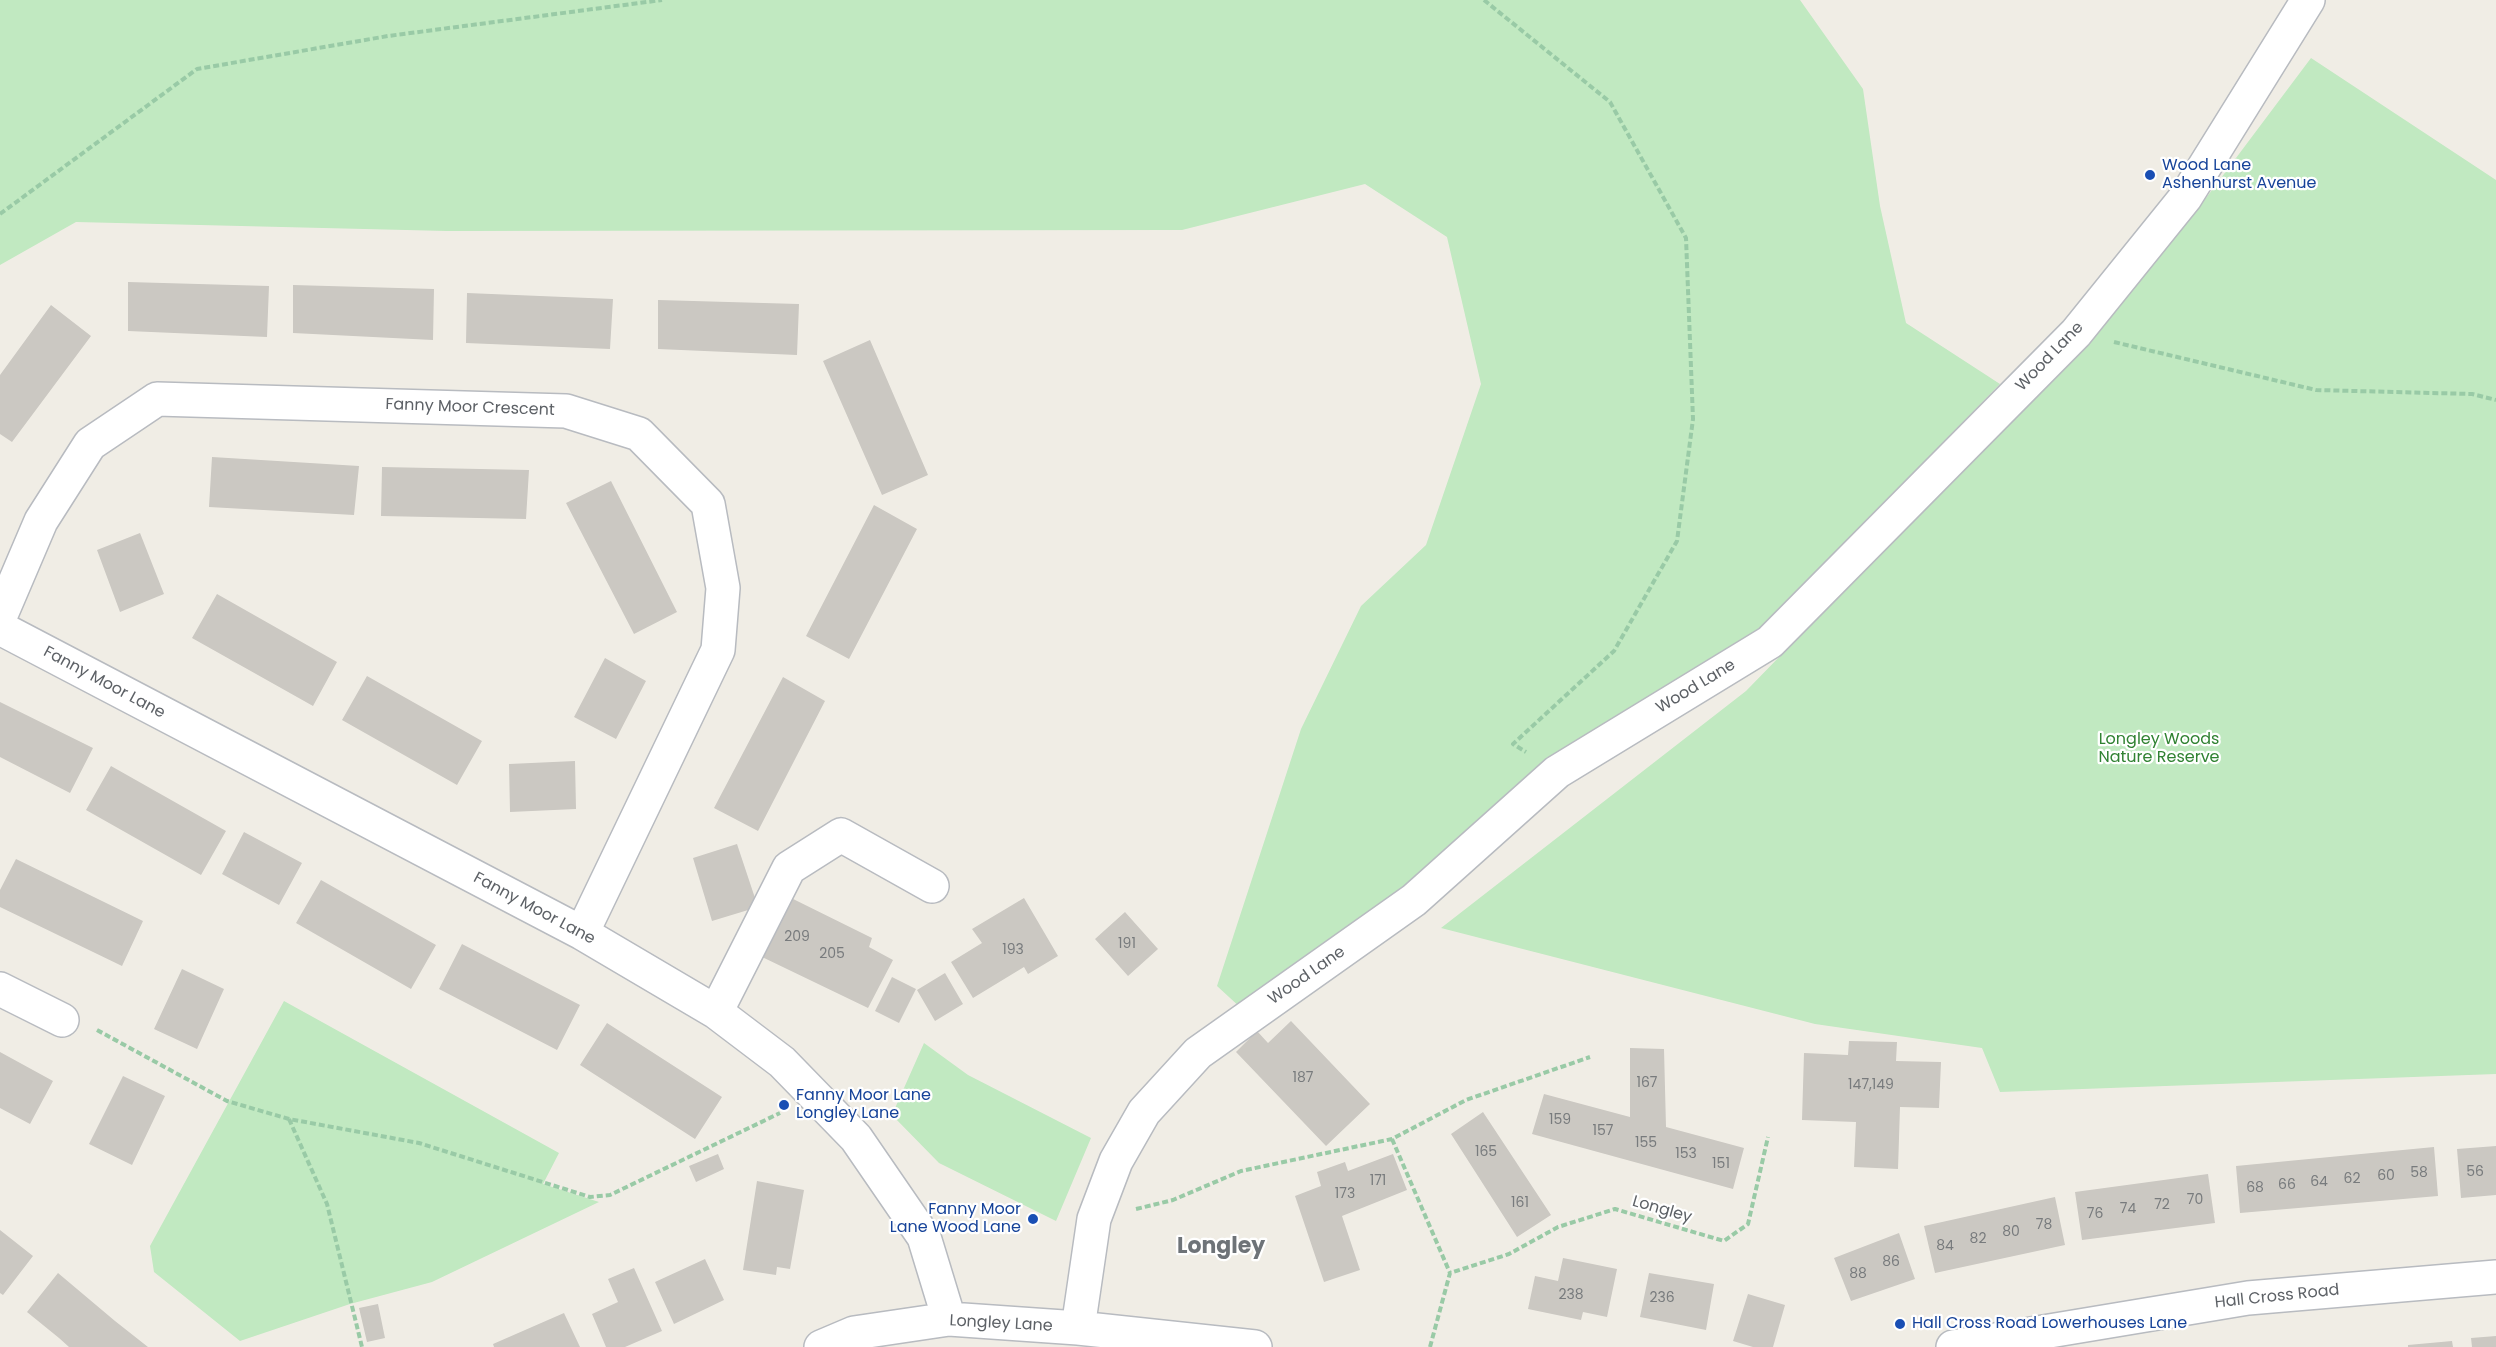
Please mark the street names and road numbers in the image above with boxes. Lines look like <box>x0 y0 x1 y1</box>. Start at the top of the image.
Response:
street label: Wood Lane <box>2012 318 2088 396</box>
street label: Fanny Moor Crescent <box>385 395 555 421</box>
street label: Fanny Moor Lane <box>40 643 168 723</box>
street label: Wood Lane <box>1653 656 1739 718</box>
street label: Fanny Moor Lane <box>470 869 598 949</box>
street label: Wood Lane <box>1265 943 1349 1009</box>
street label: Longley <box>1630 1192 1694 1228</box>
street label: Hall Cross Road <box>2214 1281 2340 1313</box>
street label: Longley Lane <box>949 1312 1053 1336</box>

